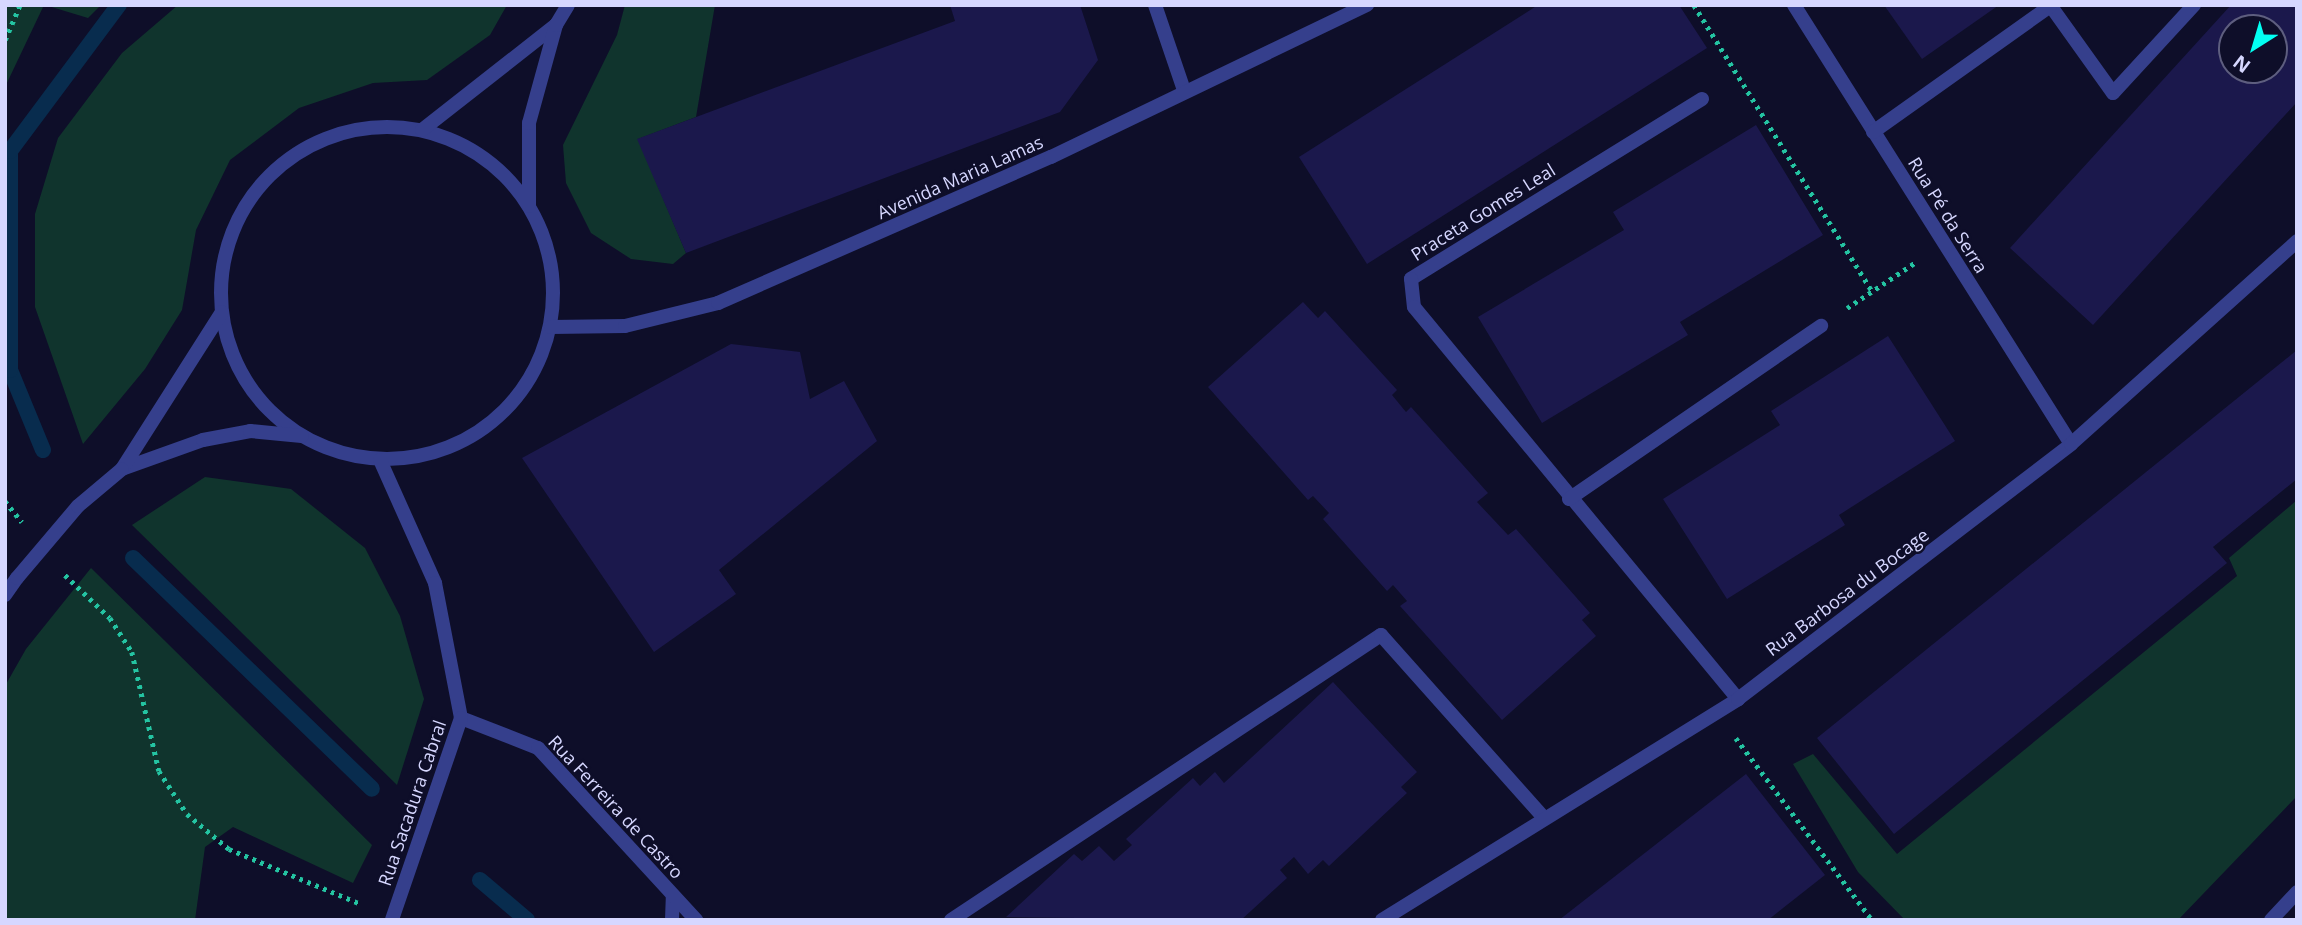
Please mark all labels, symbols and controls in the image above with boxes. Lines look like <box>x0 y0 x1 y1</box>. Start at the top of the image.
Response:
north arrow <box>2218 14 2288 84</box>
text: N <box>2228 49 2256 79</box>
street label: Avenida Maria Lamas <box>874 131 1046 223</box>
street label: Rua Pé da Serra <box>1904 153 1992 277</box>
street label: Praceta Gomes Leal <box>1407 159 1559 265</box>
street label: Rua Barbosa du Bocage <box>1761 524 1933 660</box>
street label: Rua Sacadura Cabral <box>374 717 450 889</box>
street label: Rua Ferreira de Castro <box>544 731 688 883</box>

